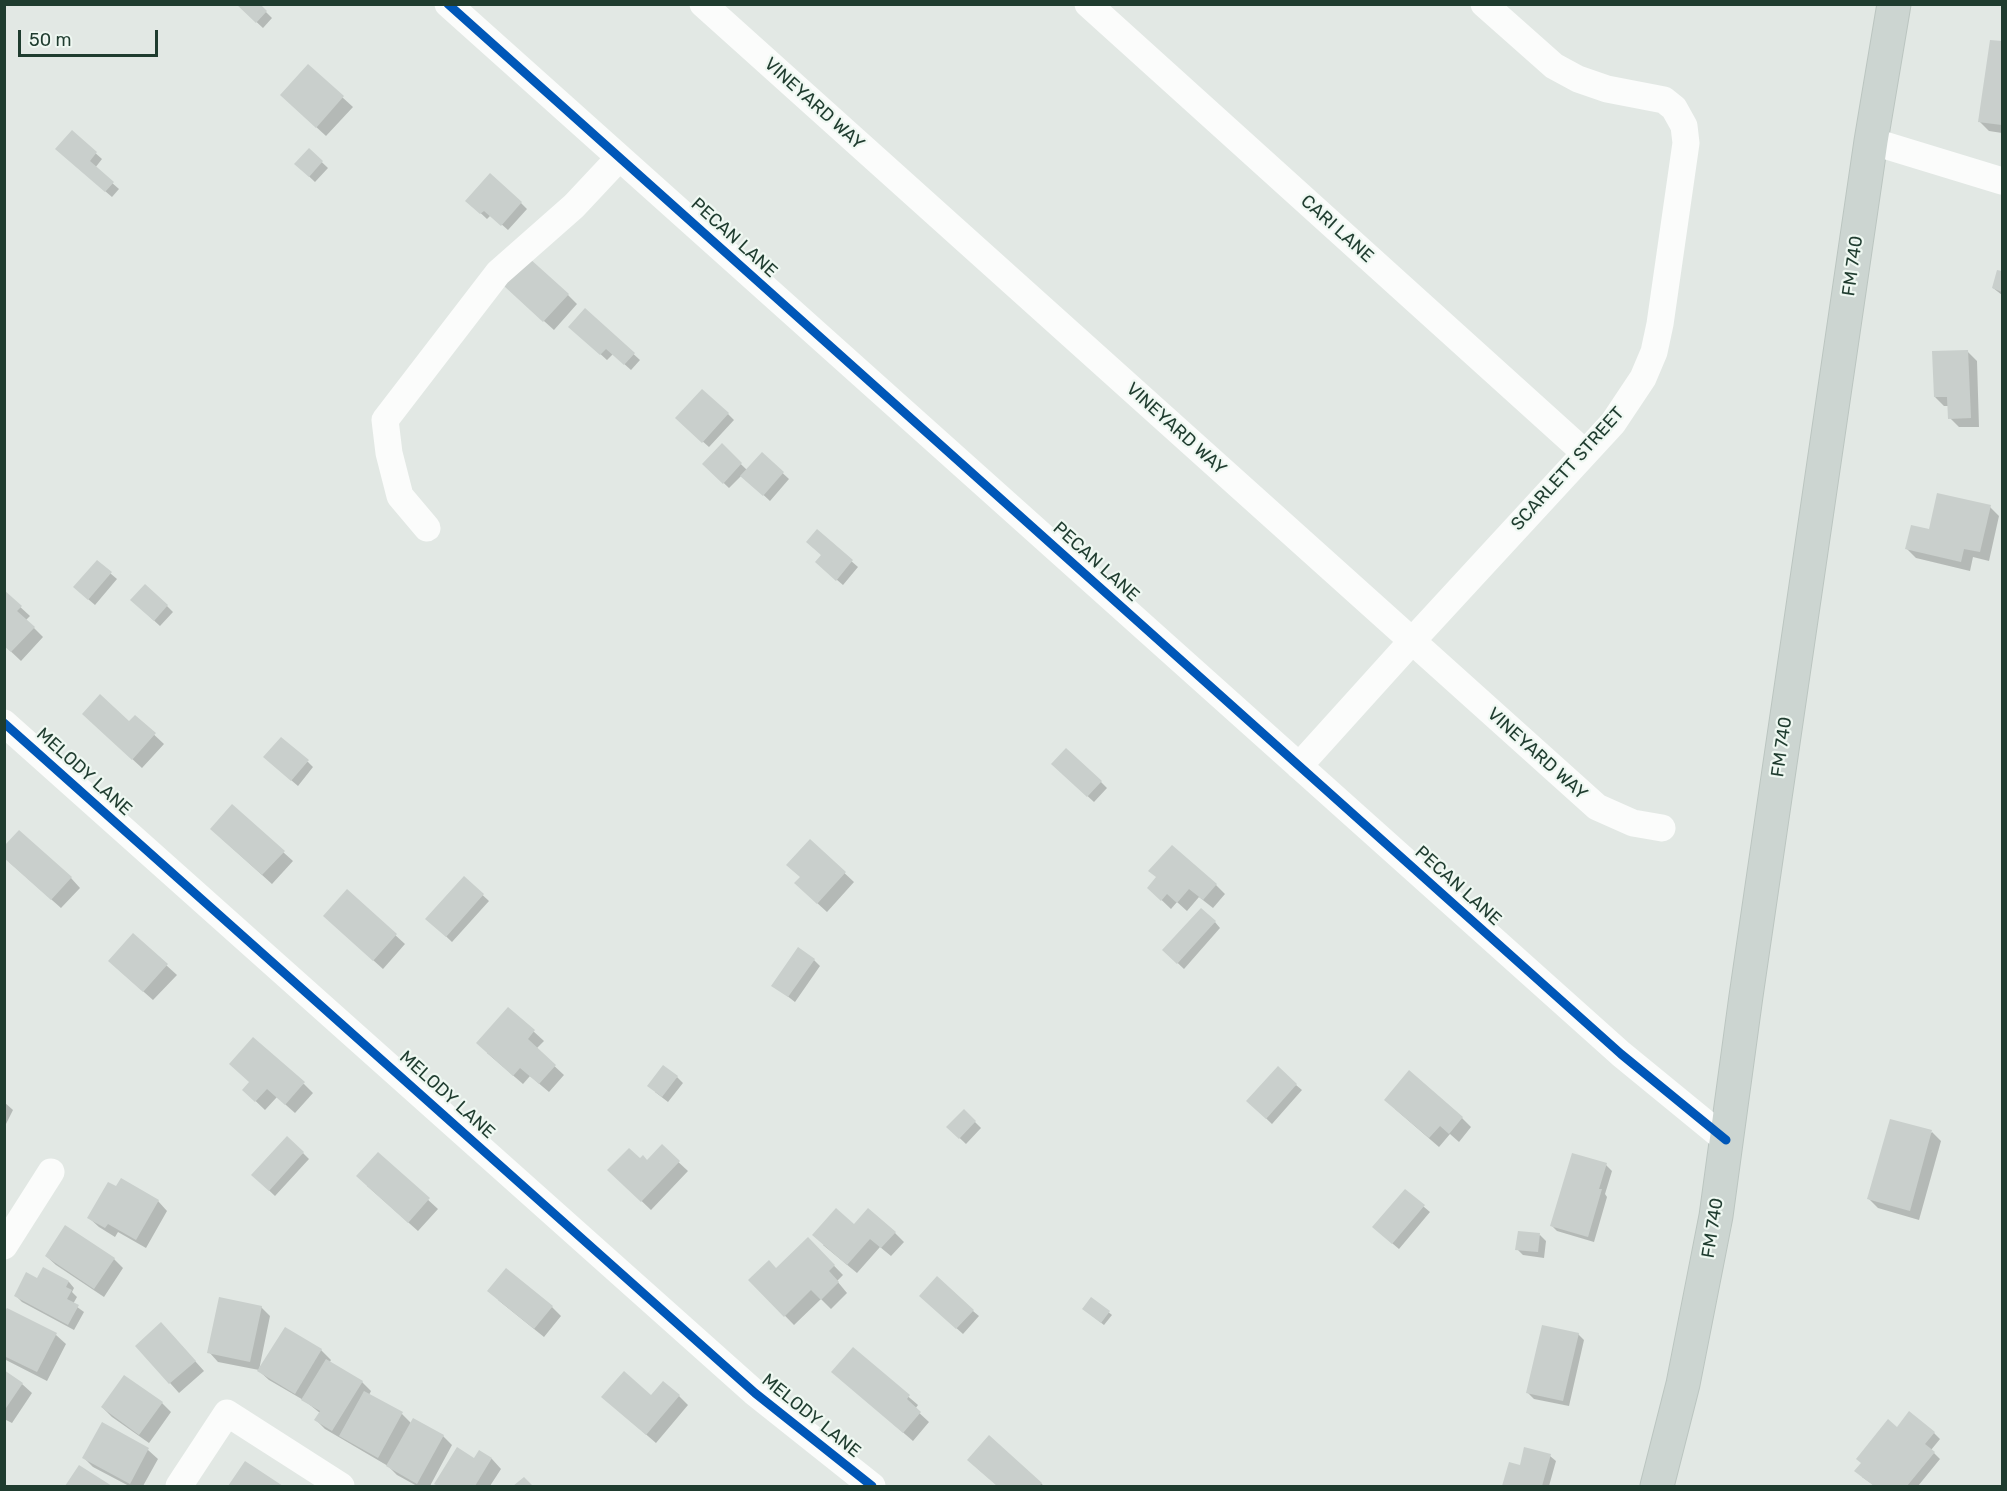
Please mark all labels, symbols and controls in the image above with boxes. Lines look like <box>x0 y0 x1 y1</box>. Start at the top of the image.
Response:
scale bar <box>21 18 160 56</box>
text: 50 m <box>29 29 72 51</box>
street label: VINEYARD WAY <box>759 53 869 155</box>
street label: CARI LANE <box>1296 191 1378 267</box>
street label: PECAN LANE <box>686 194 782 282</box>
street label: FM 740 <box>1838 235 1868 297</box>
street label: VINEYARD WAY <box>1121 378 1231 480</box>
street label: SCARLETT STREET <box>1507 403 1629 535</box>
street label: PECAN LANE <box>1048 518 1144 606</box>
street label: VINEYARD WAY <box>1482 703 1592 805</box>
street label: FM 740 <box>1767 716 1797 778</box>
street label: MELODY LANE <box>32 724 136 820</box>
street label: PECAN LANE <box>1410 842 1506 930</box>
street label: MELODY LANE <box>395 1047 499 1143</box>
street label: FM 740 <box>1698 1196 1728 1260</box>
street label: MELODY LANE <box>757 1370 865 1462</box>

